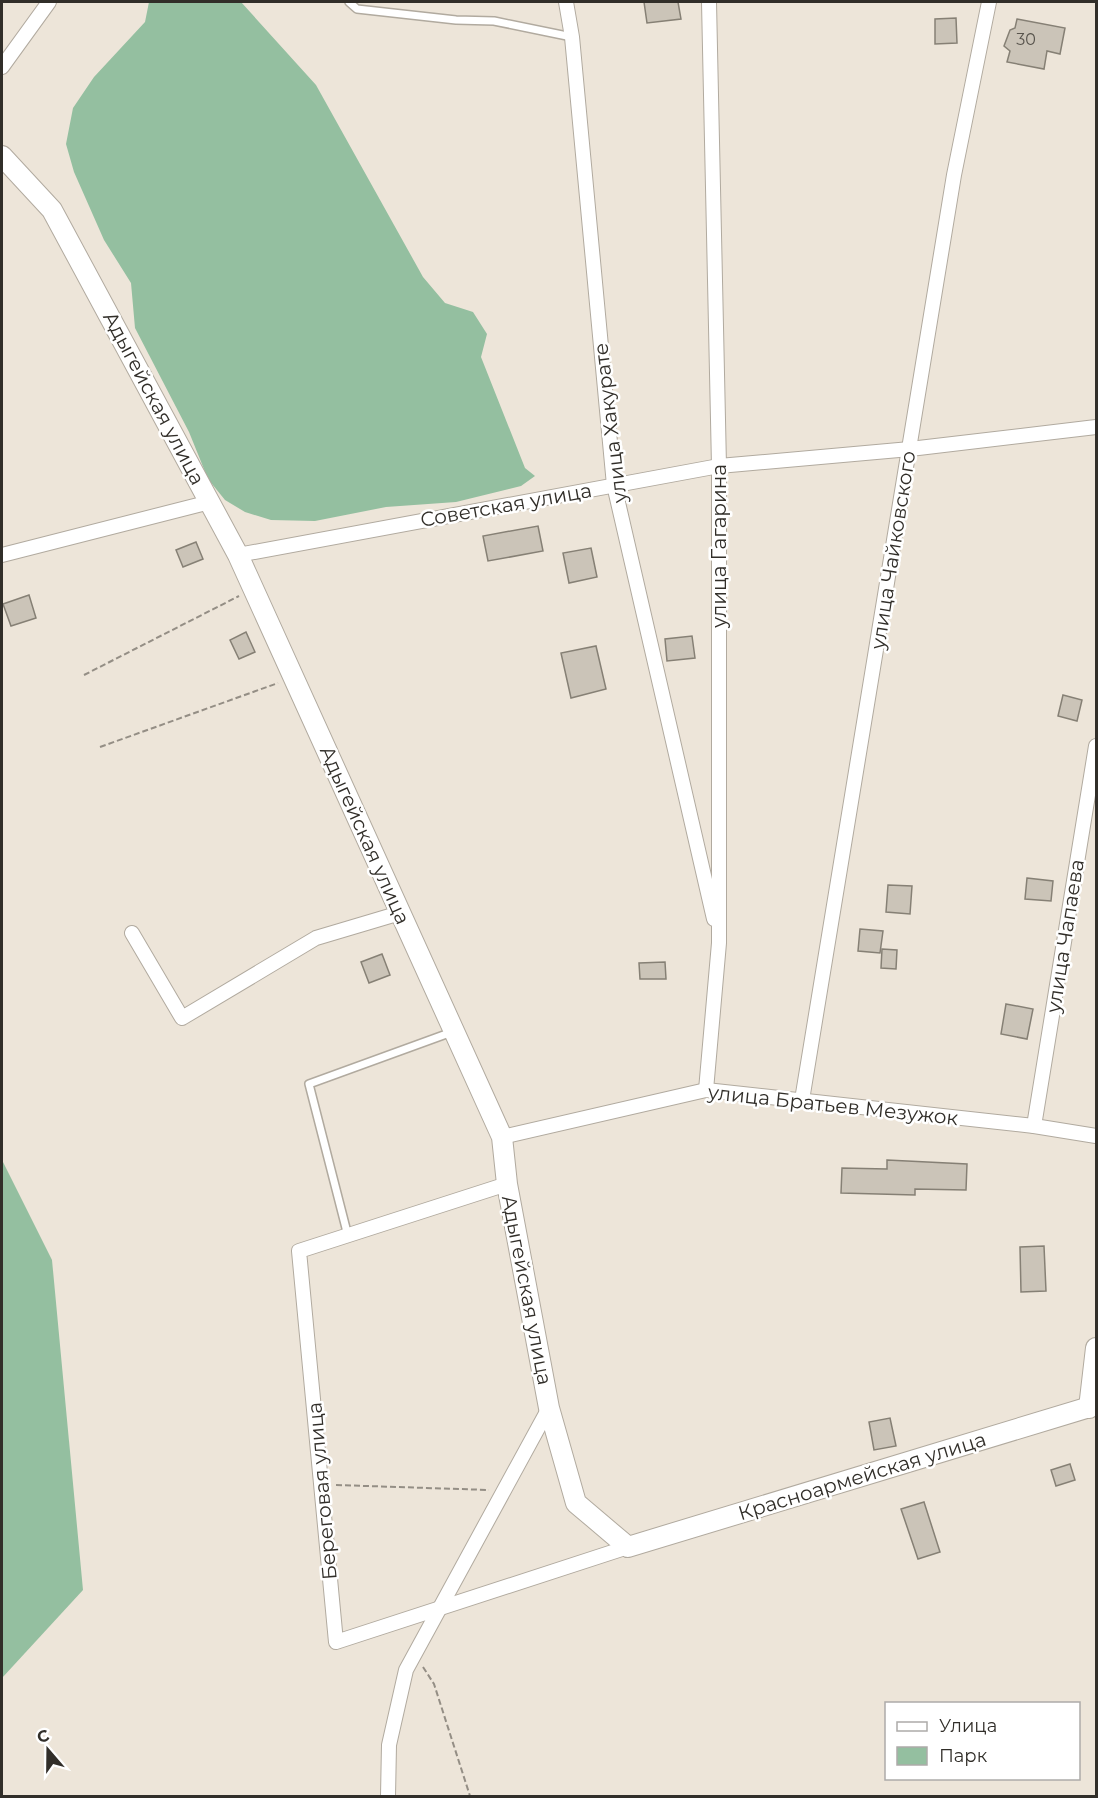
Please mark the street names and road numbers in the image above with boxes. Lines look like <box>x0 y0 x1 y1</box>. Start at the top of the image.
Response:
street label: Адыгейская улица <box>98 307 210 489</box>
street label: улица Хакурате <box>588 342 632 505</box>
street label: улица Чайковского <box>865 449 921 652</box>
street label: улица Гагарина <box>707 464 731 629</box>
street label: Советская улица <box>418 478 594 532</box>
street label: Адыгейская улица <box>315 742 415 928</box>
street label: улица Чапаева <box>1041 858 1089 1015</box>
street label: улица Братьев Мезужок <box>706 1080 960 1130</box>
street label: Адыгейская улица <box>497 1193 557 1387</box>
street label: Береговая улица <box>302 1401 342 1581</box>
street label: Красноармейская улица <box>735 1427 989 1525</box>

